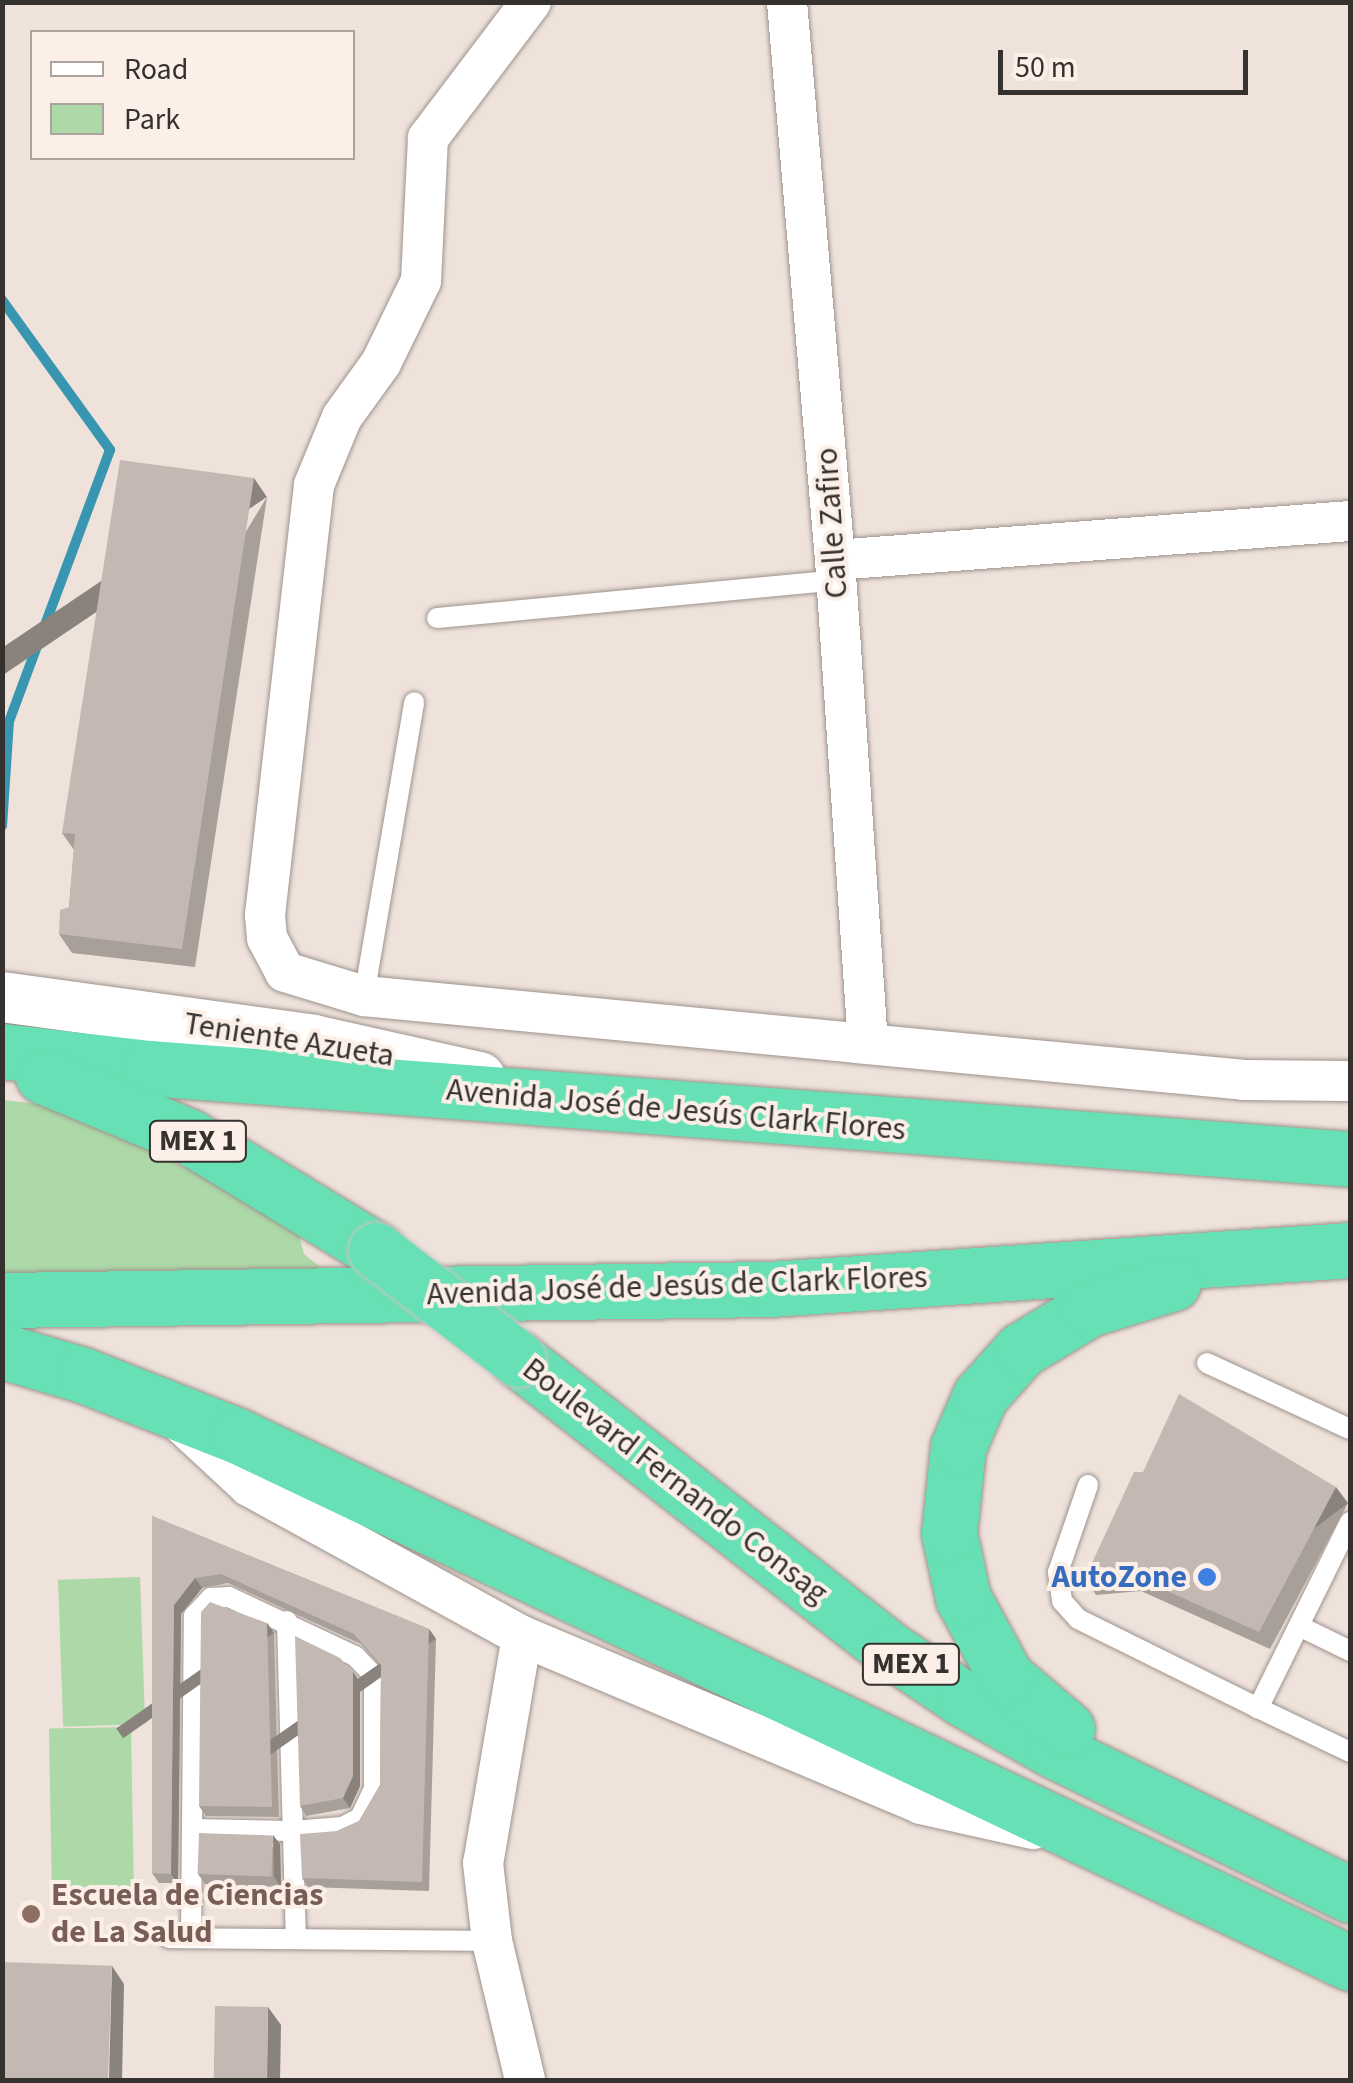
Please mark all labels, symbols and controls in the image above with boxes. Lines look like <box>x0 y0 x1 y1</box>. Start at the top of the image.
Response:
legend <box>30 30 355 160</box>
scale bar <box>1003 30 1253 92</box>
text: 50 m <box>1015 46 1076 89</box>
text: Road <box>124 48 188 91</box>
text: Park <box>124 98 180 141</box>
street label: Calle Zafiro <box>808 446 856 600</box>
street label: Teniente Azueta <box>181 1004 397 1076</box>
street label: Avenida José de Jesús Clark Flores <box>445 1071 907 1149</box>
road number: MEX 1 <box>148 1116 248 1166</box>
street label: Avenida José de Jesús de Clark Flores <box>426 1258 928 1314</box>
street label: Boulevard Fernando Consag <box>515 1350 835 1612</box>
place label: AutoZone <box>1052 1558 1187 1596</box>
marker: AutoZone <box>1196 1566 1218 1588</box>
road number: MEX 1 <box>861 1639 961 1689</box>
place label: Escuela de Ciencias de La Salud <box>51 1877 323 1952</box>
marker: Escuela de Ciencias de La Salud <box>20 1903 42 1925</box>

